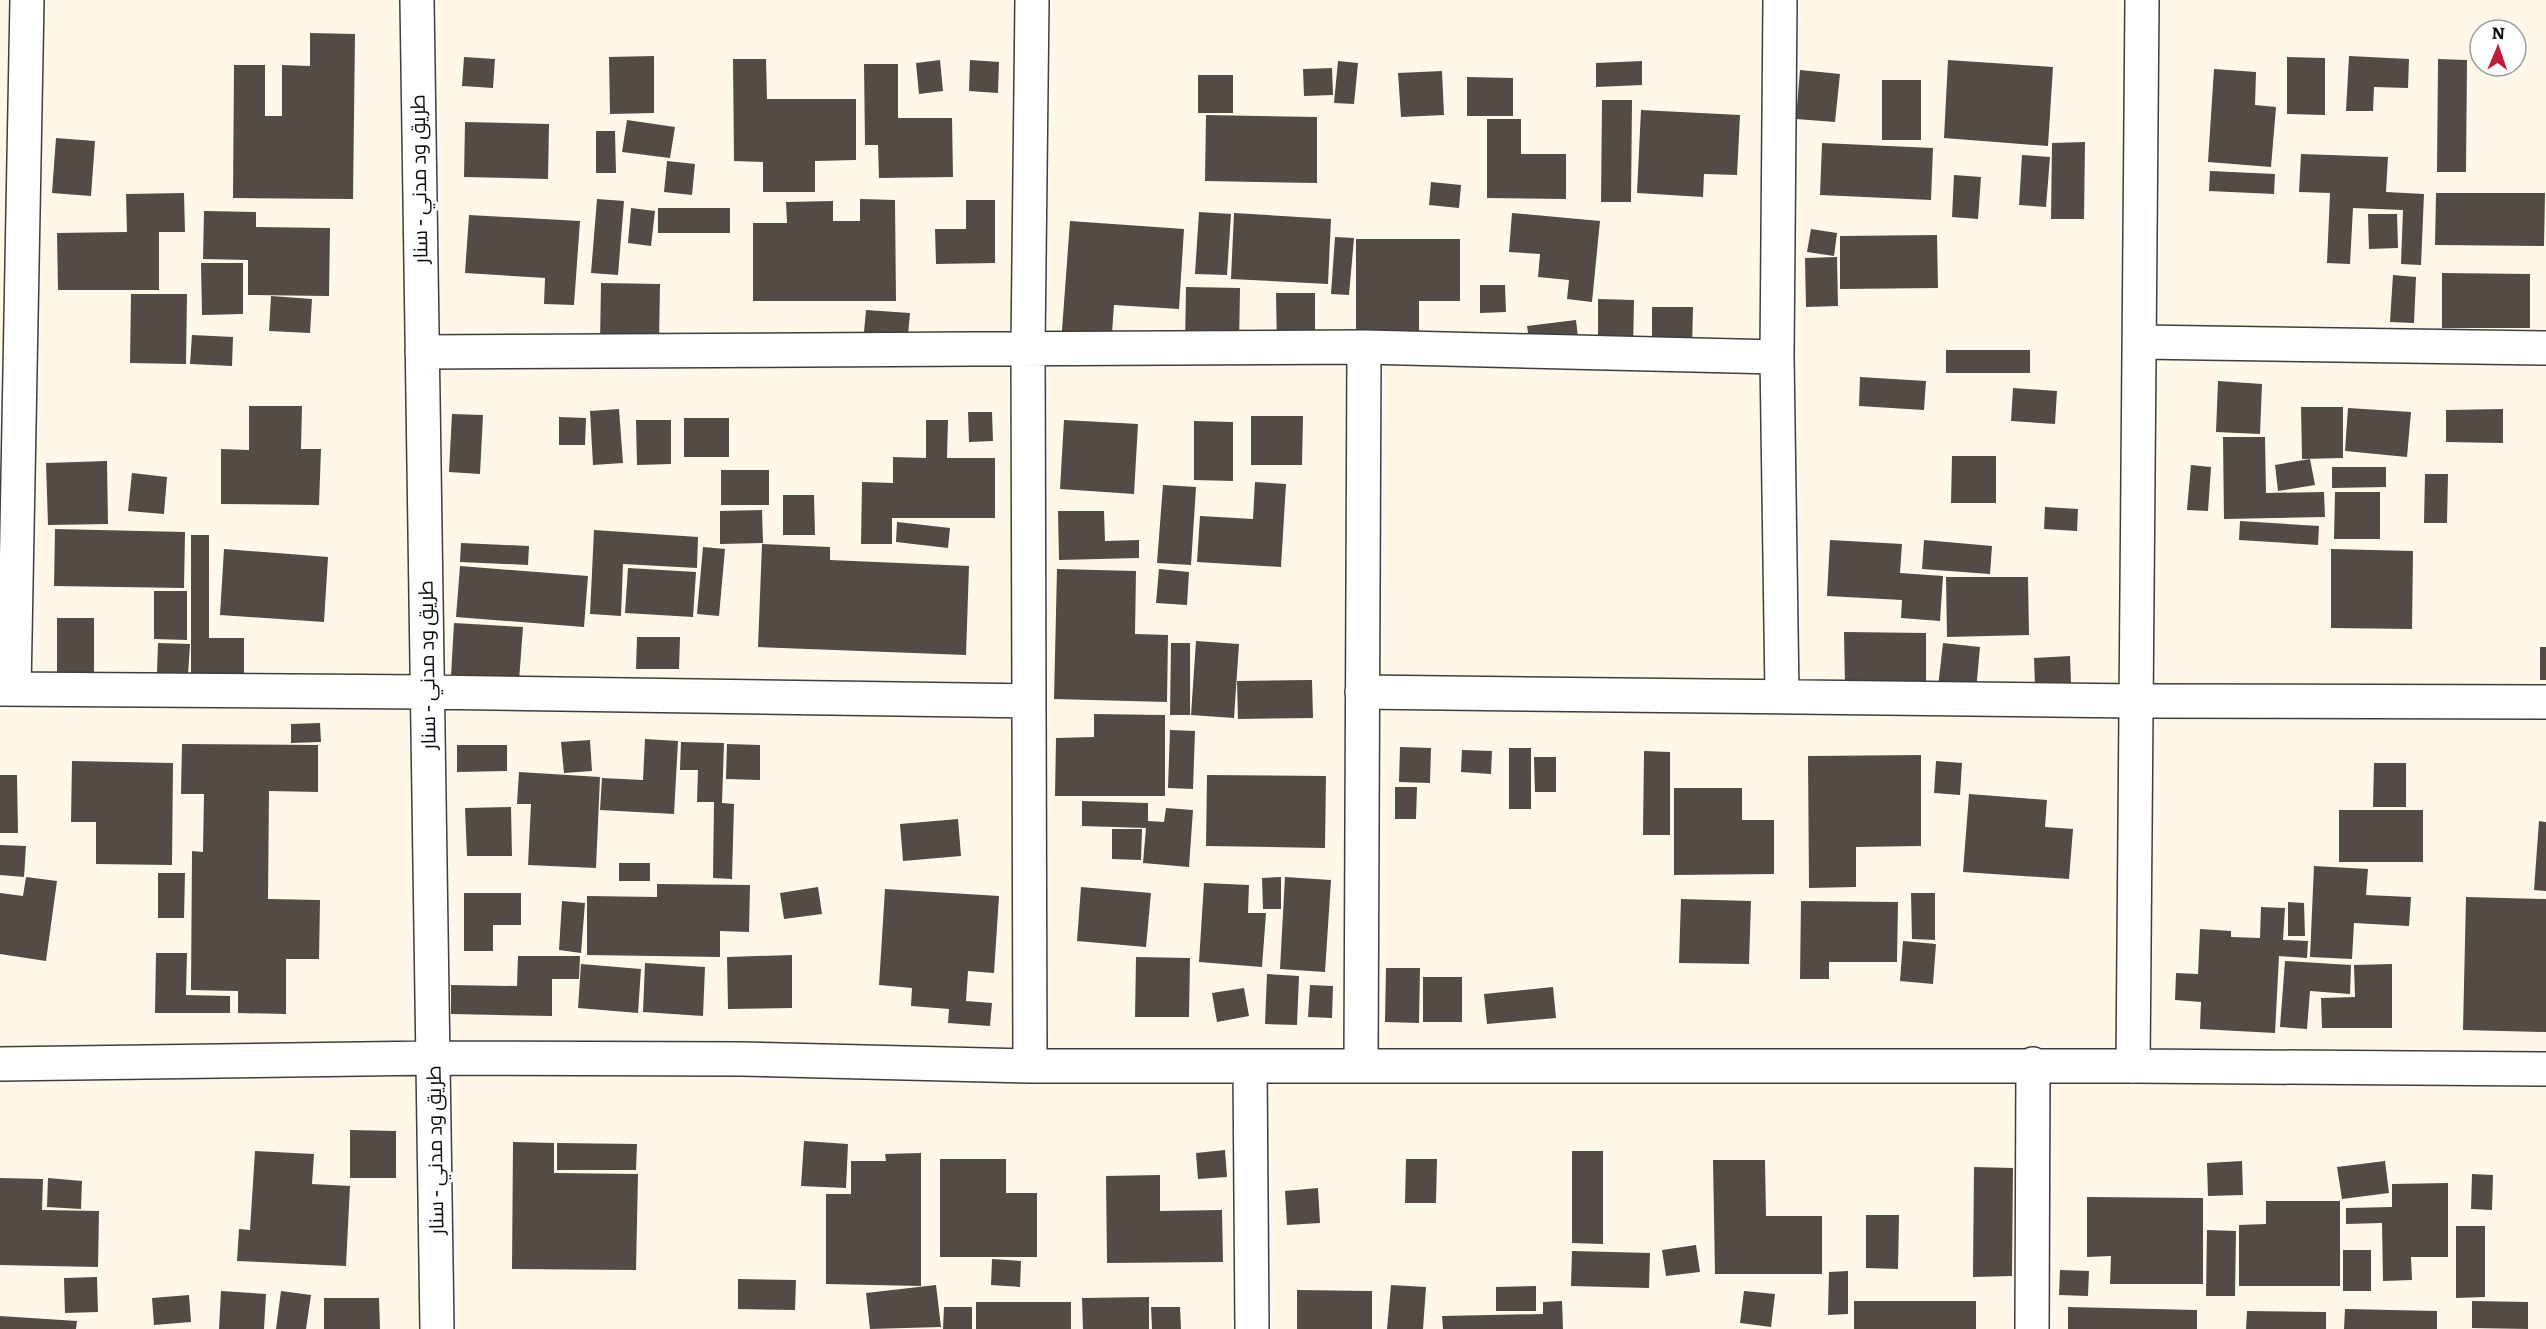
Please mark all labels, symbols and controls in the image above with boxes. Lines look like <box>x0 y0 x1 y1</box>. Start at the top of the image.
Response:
north arrow <box>2468 18 2528 78</box>
text: N <box>2491 20 2506 44</box>
street label: طريق ود مدني - سنار <box>401 94 436 265</box>
street label: طريق ود مدني - سنار <box>409 580 444 751</box>
street label: طريق ود مدني - سنار <box>417 1065 452 1236</box>

